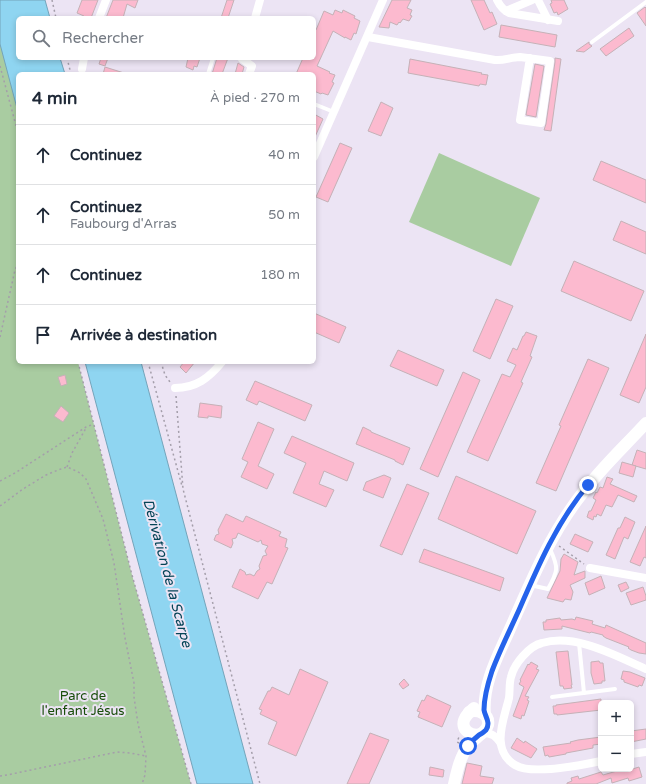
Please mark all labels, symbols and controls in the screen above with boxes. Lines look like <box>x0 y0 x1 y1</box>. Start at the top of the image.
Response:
search box <box>16 16 316 60</box>
icon: search <box>30 27 52 49</box>
text: Rechercher <box>62 29 144 47</box>
text: 4 min <box>32 88 77 109</box>
text: À pied · 270 m <box>210 90 300 106</box>
icon: ahead <box>32 144 54 166</box>
text: Continuez <box>70 146 142 164</box>
text: 40 m <box>268 147 300 163</box>
text: Continuez <box>70 198 142 216</box>
icon: ahead <box>32 204 54 226</box>
text: 50 m <box>268 207 300 223</box>
text: Faubourg d'Arras <box>70 216 177 232</box>
icon: ahead <box>32 264 54 286</box>
text: Continuez <box>70 266 142 284</box>
text: 180 m <box>260 267 300 283</box>
icon: arrive <box>32 324 54 346</box>
text: Arrivée à destination <box>70 326 217 344</box>
route end <box>579 476 597 494</box>
water label: Dérivation de la Scarpe <box>140 497 196 650</box>
park label: Parc de l'enfant Jésus <box>41 688 125 719</box>
map controls <box>598 700 634 772</box>
button: + <box>598 700 634 736</box>
button: − <box>598 736 634 772</box>
route start <box>459 737 477 755</box>

